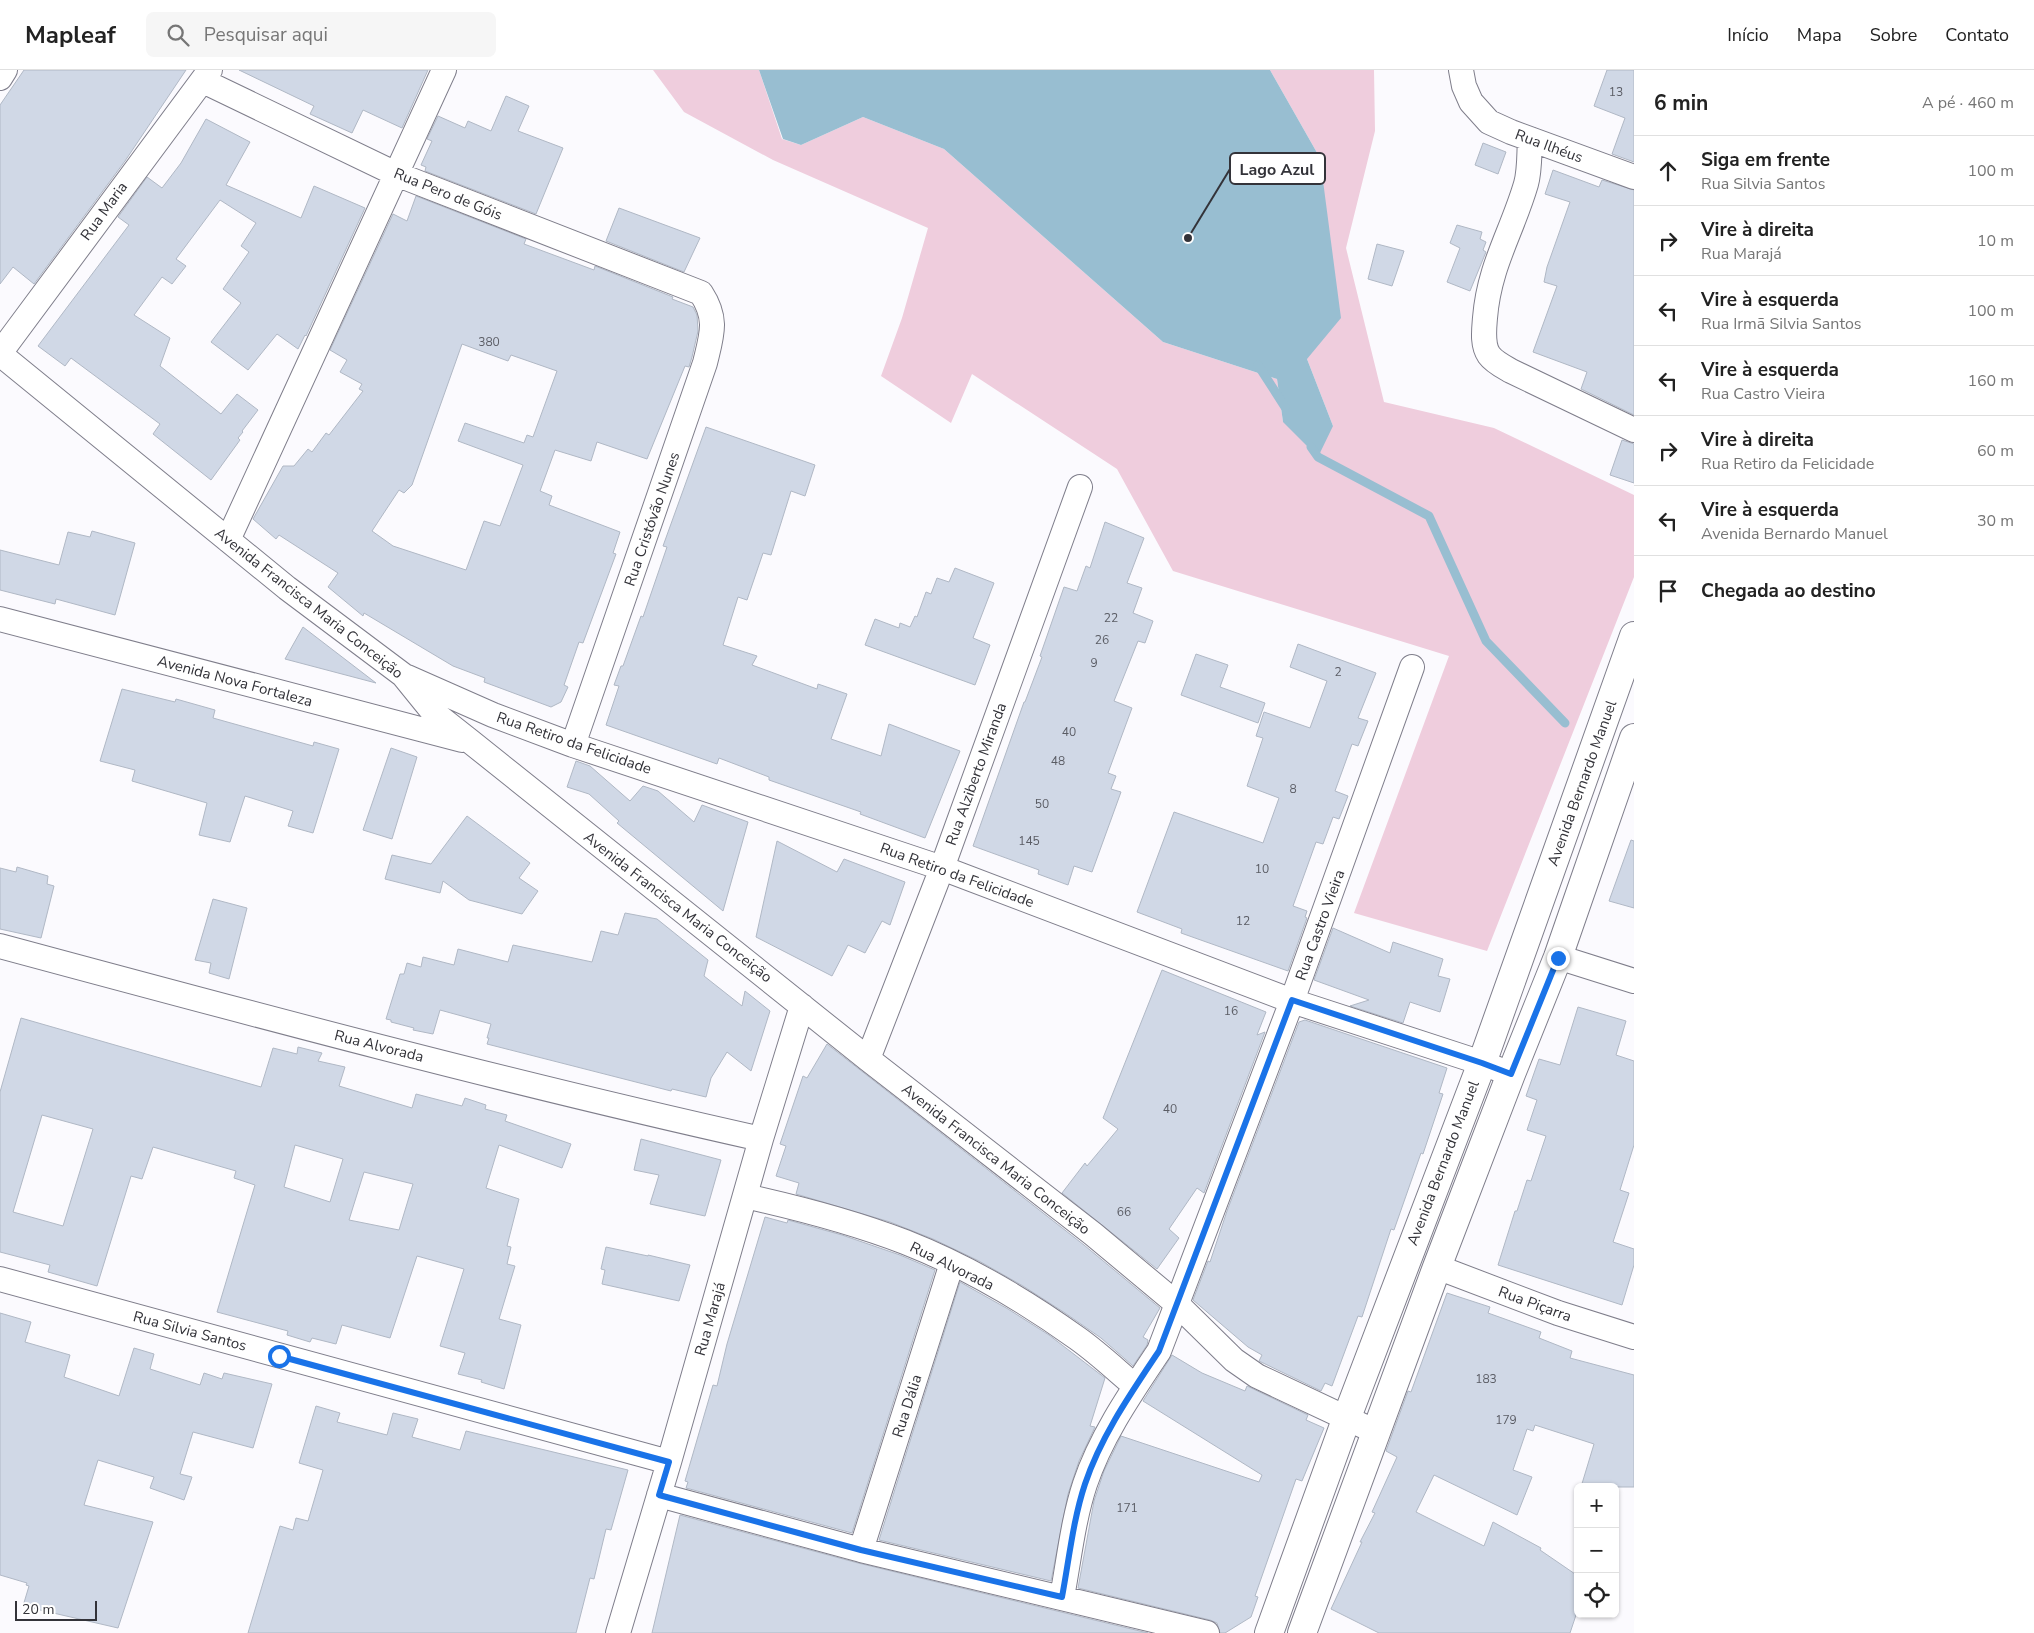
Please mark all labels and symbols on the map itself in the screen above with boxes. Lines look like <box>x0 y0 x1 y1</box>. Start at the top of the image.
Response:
house number: 13 <box>1609 84 1623 100</box>
street label: Rua Ilhéus <box>1512 125 1586 167</box>
callout: Lago Azul <box>1230 153 1325 184</box>
text: Lago Azul <box>1240 159 1314 181</box>
street label: Rua Pero de Góis <box>391 163 505 225</box>
street label: Rua Maria <box>76 178 132 244</box>
house number: 380 <box>478 334 500 350</box>
street label: Rua Cristóvão Nunes <box>620 449 684 589</box>
street label: Avenida Francisca Maria Conceição <box>211 523 407 683</box>
house number: 22 <box>1104 610 1118 626</box>
house number: 26 <box>1095 632 1109 648</box>
street label: Avenida Nova Fortaleza <box>155 651 315 711</box>
house number: 9 <box>1090 655 1098 671</box>
house number: 2 <box>1334 664 1342 680</box>
street label: Avenida Bernardo Manuel <box>1543 697 1622 869</box>
street label: Rua Alziberto Miranda <box>941 700 1011 848</box>
street label: Rua Retiro da Felicidade <box>494 707 654 779</box>
house number: 40 <box>1062 724 1076 740</box>
house number: 48 <box>1051 753 1065 769</box>
house number: 8 <box>1289 781 1297 797</box>
house number: 50 <box>1035 796 1049 812</box>
street label: Avenida Francisca Maria Conceição <box>580 827 776 987</box>
house number: 145 <box>1018 833 1040 849</box>
street label: Rua Retiro da Felicidade <box>877 838 1037 912</box>
house number: 10 <box>1255 861 1269 877</box>
street label: Rua Castro Vieira <box>1291 867 1349 983</box>
house number: 12 <box>1236 913 1250 929</box>
route end <box>1547 947 1570 970</box>
house number: 16 <box>1224 1003 1238 1019</box>
street label: Rua Alvorada <box>332 1025 426 1067</box>
street label: Avenida Bernardo Manuel <box>1402 1077 1484 1248</box>
street label: Avenida Francisca Maria Conceição <box>898 1079 1094 1239</box>
house number: 40 <box>1163 1101 1177 1117</box>
house number: 66 <box>1117 1204 1131 1220</box>
street label: Rua Alvorada <box>907 1237 997 1295</box>
street label: Rua Marajá <box>690 1280 730 1358</box>
street label: Rua Piçarra <box>1496 1281 1574 1327</box>
street label: Rua Silvia Santos <box>131 1306 249 1356</box>
route start <box>268 1345 291 1368</box>
house number: 183 <box>1475 1371 1497 1387</box>
street label: Rua Dália <box>887 1372 927 1440</box>
house number: 179 <box>1495 1412 1517 1428</box>
house number: 171 <box>1116 1500 1138 1516</box>
scale bar <box>15 1598 98 1621</box>

